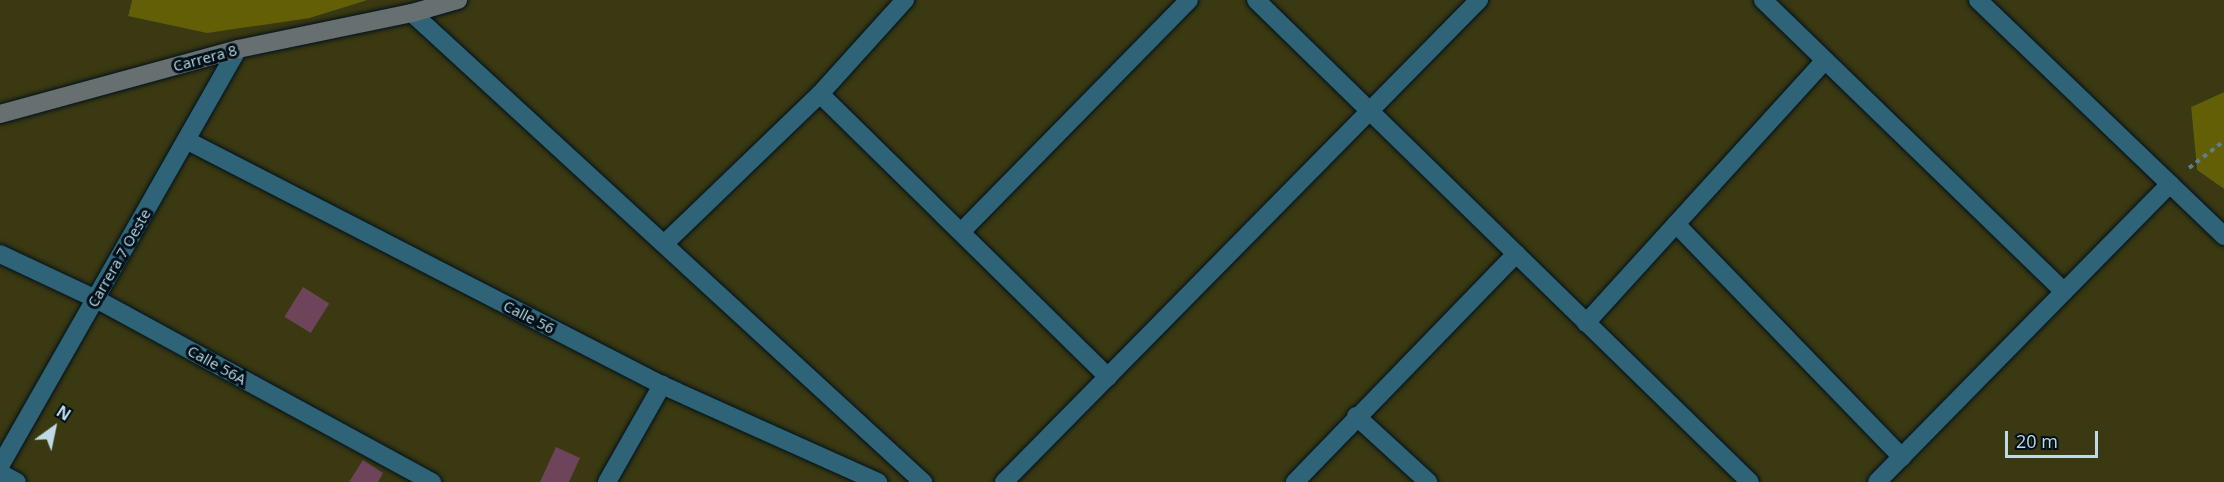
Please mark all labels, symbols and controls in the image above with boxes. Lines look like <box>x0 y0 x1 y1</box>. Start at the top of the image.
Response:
street label: Carrera 8 <box>171 41 239 75</box>
street label: Carrera 7 Oeste <box>84 206 154 310</box>
street label: Calle 56 <box>500 297 558 337</box>
street label: Calle 56A <box>185 342 249 388</box>
north arrow <box>24 398 84 458</box>
text: N <box>52 400 75 426</box>
scale bar <box>2008 419 2101 457</box>
text: 20 m <box>2016 429 2058 453</box>

